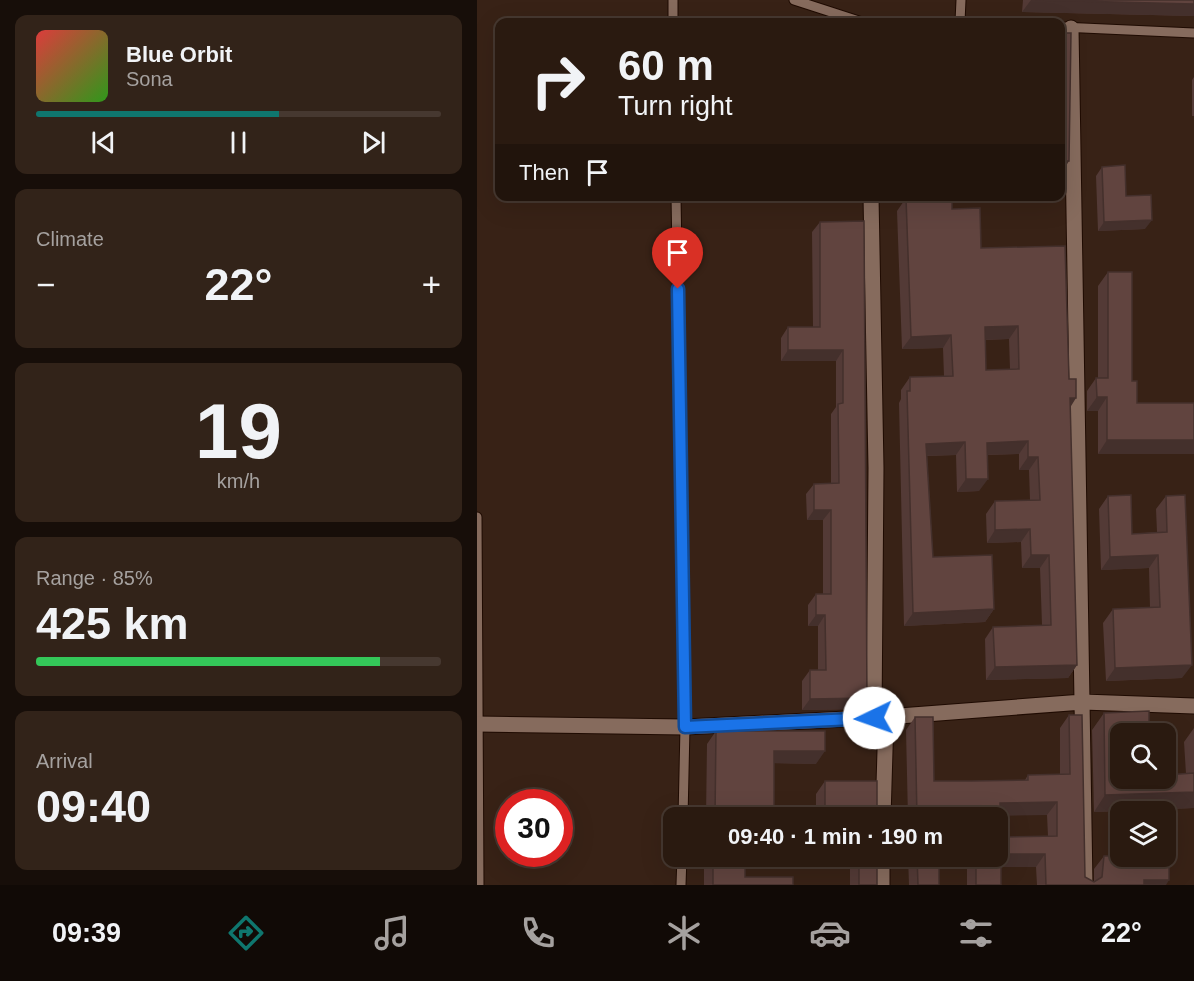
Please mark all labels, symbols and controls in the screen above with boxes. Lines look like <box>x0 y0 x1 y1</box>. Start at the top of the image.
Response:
text: Blue Orbit <box>126 42 232 67</box>
icon: right <box>519 42 597 120</box>
text: 60 m <box>618 42 714 89</box>
text: Sona <box>126 68 173 90</box>
text: Turn right <box>618 91 733 121</box>
icon: previous <box>87 126 120 159</box>
icon: pause <box>222 126 255 159</box>
icon: next <box>357 126 390 159</box>
icon: arrive <box>581 156 614 189</box>
text: Then <box>519 160 569 185</box>
pin <box>652 227 703 289</box>
text: Climate <box>36 228 104 250</box>
icon: arrive <box>661 236 694 269</box>
text: 22° <box>204 259 273 310</box>
text: − <box>36 266 55 303</box>
text: + <box>422 266 441 303</box>
text: 19 <box>195 387 282 475</box>
text: km/h <box>217 470 260 492</box>
text: Range · 85% <box>36 567 153 589</box>
text: 425 km <box>36 598 189 649</box>
position arrow <box>842 686 906 750</box>
map controls <box>1110 723 1176 867</box>
button: search <box>1110 723 1176 789</box>
text: Arrival <box>36 750 93 772</box>
text: 09:40 <box>36 781 151 832</box>
speed limit sign: 30 <box>495 789 573 867</box>
button: layers <box>1110 801 1176 867</box>
text: 09:40 · 1 min · 190 m <box>728 824 943 849</box>
icon: directions <box>225 912 267 954</box>
icon: music <box>371 912 413 954</box>
icon: phone <box>517 912 559 954</box>
icon: climate <box>663 912 705 954</box>
icon: car <box>809 912 851 954</box>
icon: filters <box>955 912 997 954</box>
text: 09:39 <box>52 918 121 948</box>
text: 22° <box>1101 918 1142 948</box>

